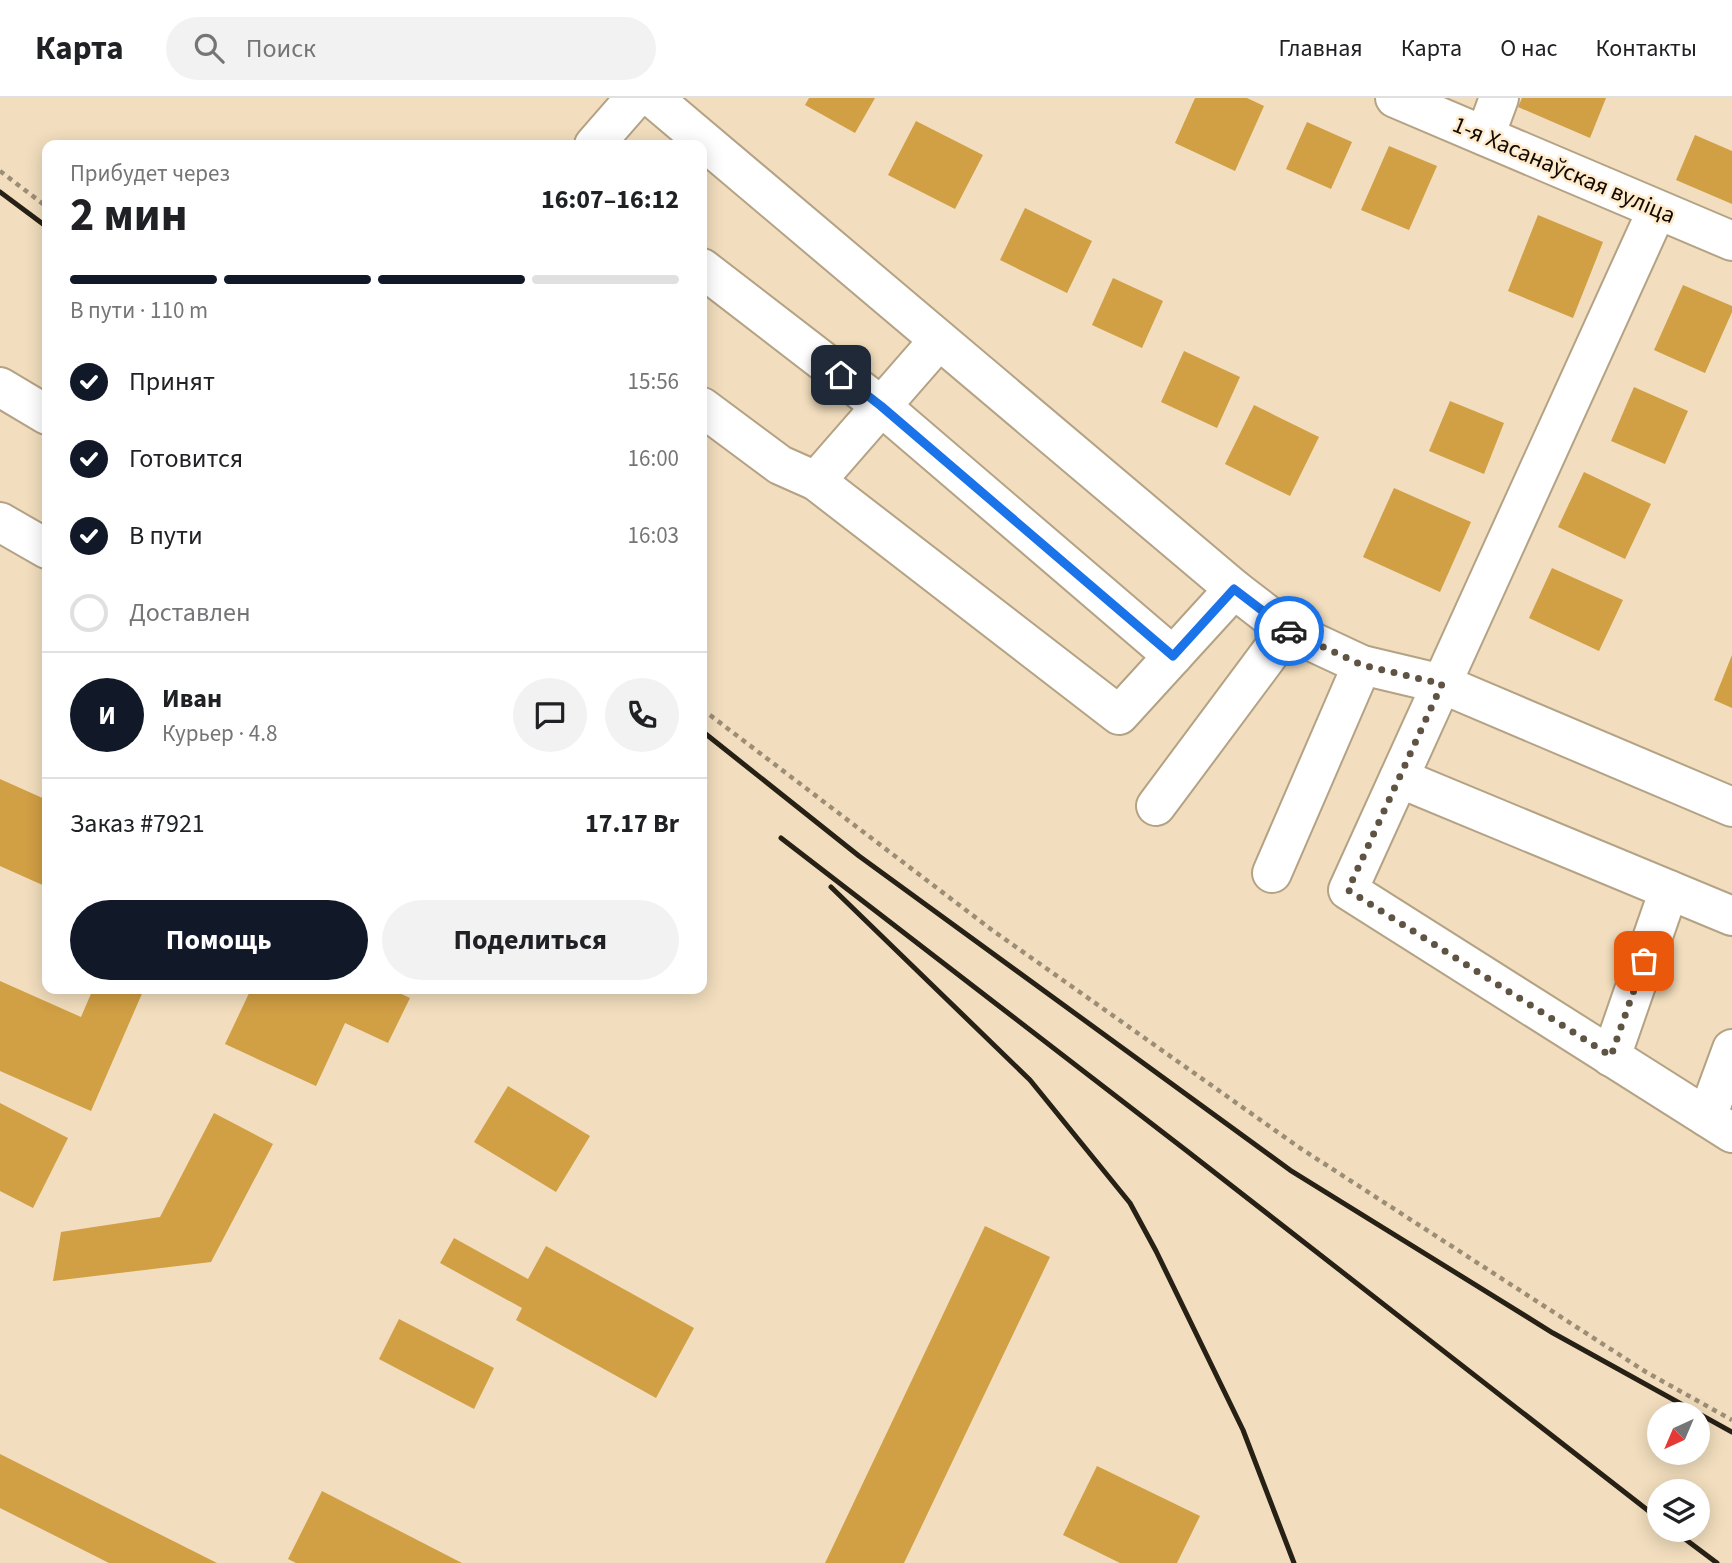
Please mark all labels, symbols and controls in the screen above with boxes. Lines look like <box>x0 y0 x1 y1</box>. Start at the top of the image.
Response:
search box <box>166 17 656 80</box>
text: Карта <box>35 25 124 72</box>
icon: search <box>190 29 228 67</box>
text: Поиск <box>246 30 316 67</box>
text: Главная <box>1278 31 1363 66</box>
text: Карта <box>1401 31 1462 66</box>
text: О нас <box>1500 31 1557 66</box>
text: Контакты <box>1595 31 1697 66</box>
street label: 1-я Хасанаўская вуліца <box>1447 107 1681 233</box>
text: Прибудет через <box>70 157 230 190</box>
text: 16:07–16:12 <box>541 181 679 218</box>
text: 2 мин <box>70 183 187 248</box>
text: В пути · 110 m <box>70 294 208 327</box>
pin <box>811 345 871 405</box>
icon: home <box>822 356 860 394</box>
icon: check <box>70 363 108 401</box>
text: Принят <box>129 363 215 400</box>
text: 15:56 <box>628 365 679 398</box>
icon: check <box>70 440 108 478</box>
text: Готовится <box>129 440 243 477</box>
text: 16:00 <box>628 442 679 475</box>
icon: check <box>70 517 108 555</box>
text: В пути <box>129 517 203 554</box>
text: 16:03 <box>628 519 679 552</box>
text: Доставлен <box>129 594 251 631</box>
courier <box>1254 596 1324 666</box>
icon: car <box>1270 612 1308 650</box>
button: chat <box>513 678 587 752</box>
button: phone <box>605 678 679 752</box>
text: Иван <box>162 680 222 717</box>
text: И <box>98 697 116 734</box>
text: Курьер · 4.8 <box>162 717 277 750</box>
text: Заказ #7921 <box>70 805 205 842</box>
text: 17.17 Br <box>585 805 679 842</box>
button: Помощь <box>70 900 368 980</box>
button: Поделиться <box>382 900 679 980</box>
pin <box>1614 931 1674 991</box>
icon: bag <box>1625 942 1663 980</box>
north arrow <box>1647 1402 1710 1465</box>
map controls <box>1647 1402 1710 1542</box>
button: layers <box>1647 1479 1710 1542</box>

